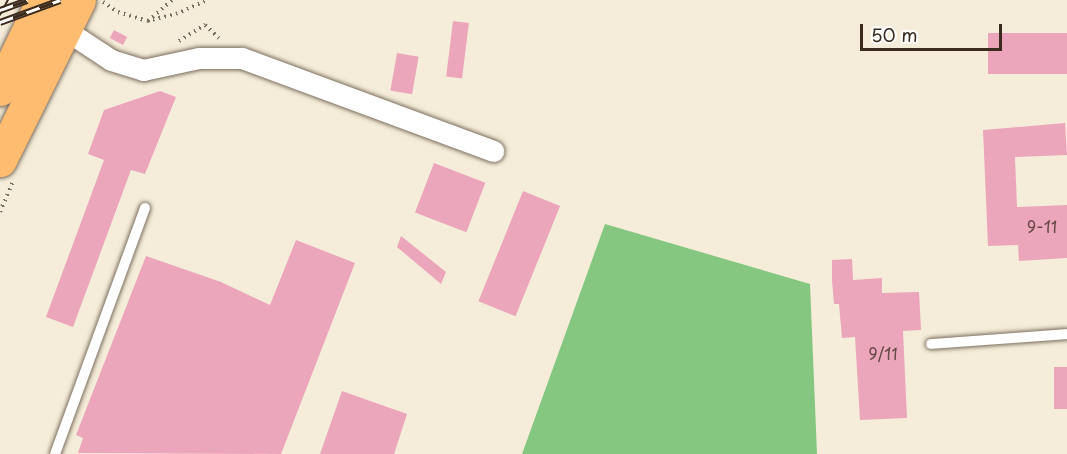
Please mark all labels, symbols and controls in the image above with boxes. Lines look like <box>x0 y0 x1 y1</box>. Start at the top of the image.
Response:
scale bar <box>863 12 1006 50</box>
text: 50 m <box>871 21 918 48</box>
house number: 9-11 <box>1027 216 1057 236</box>
house number: 9/11 <box>868 343 898 363</box>

